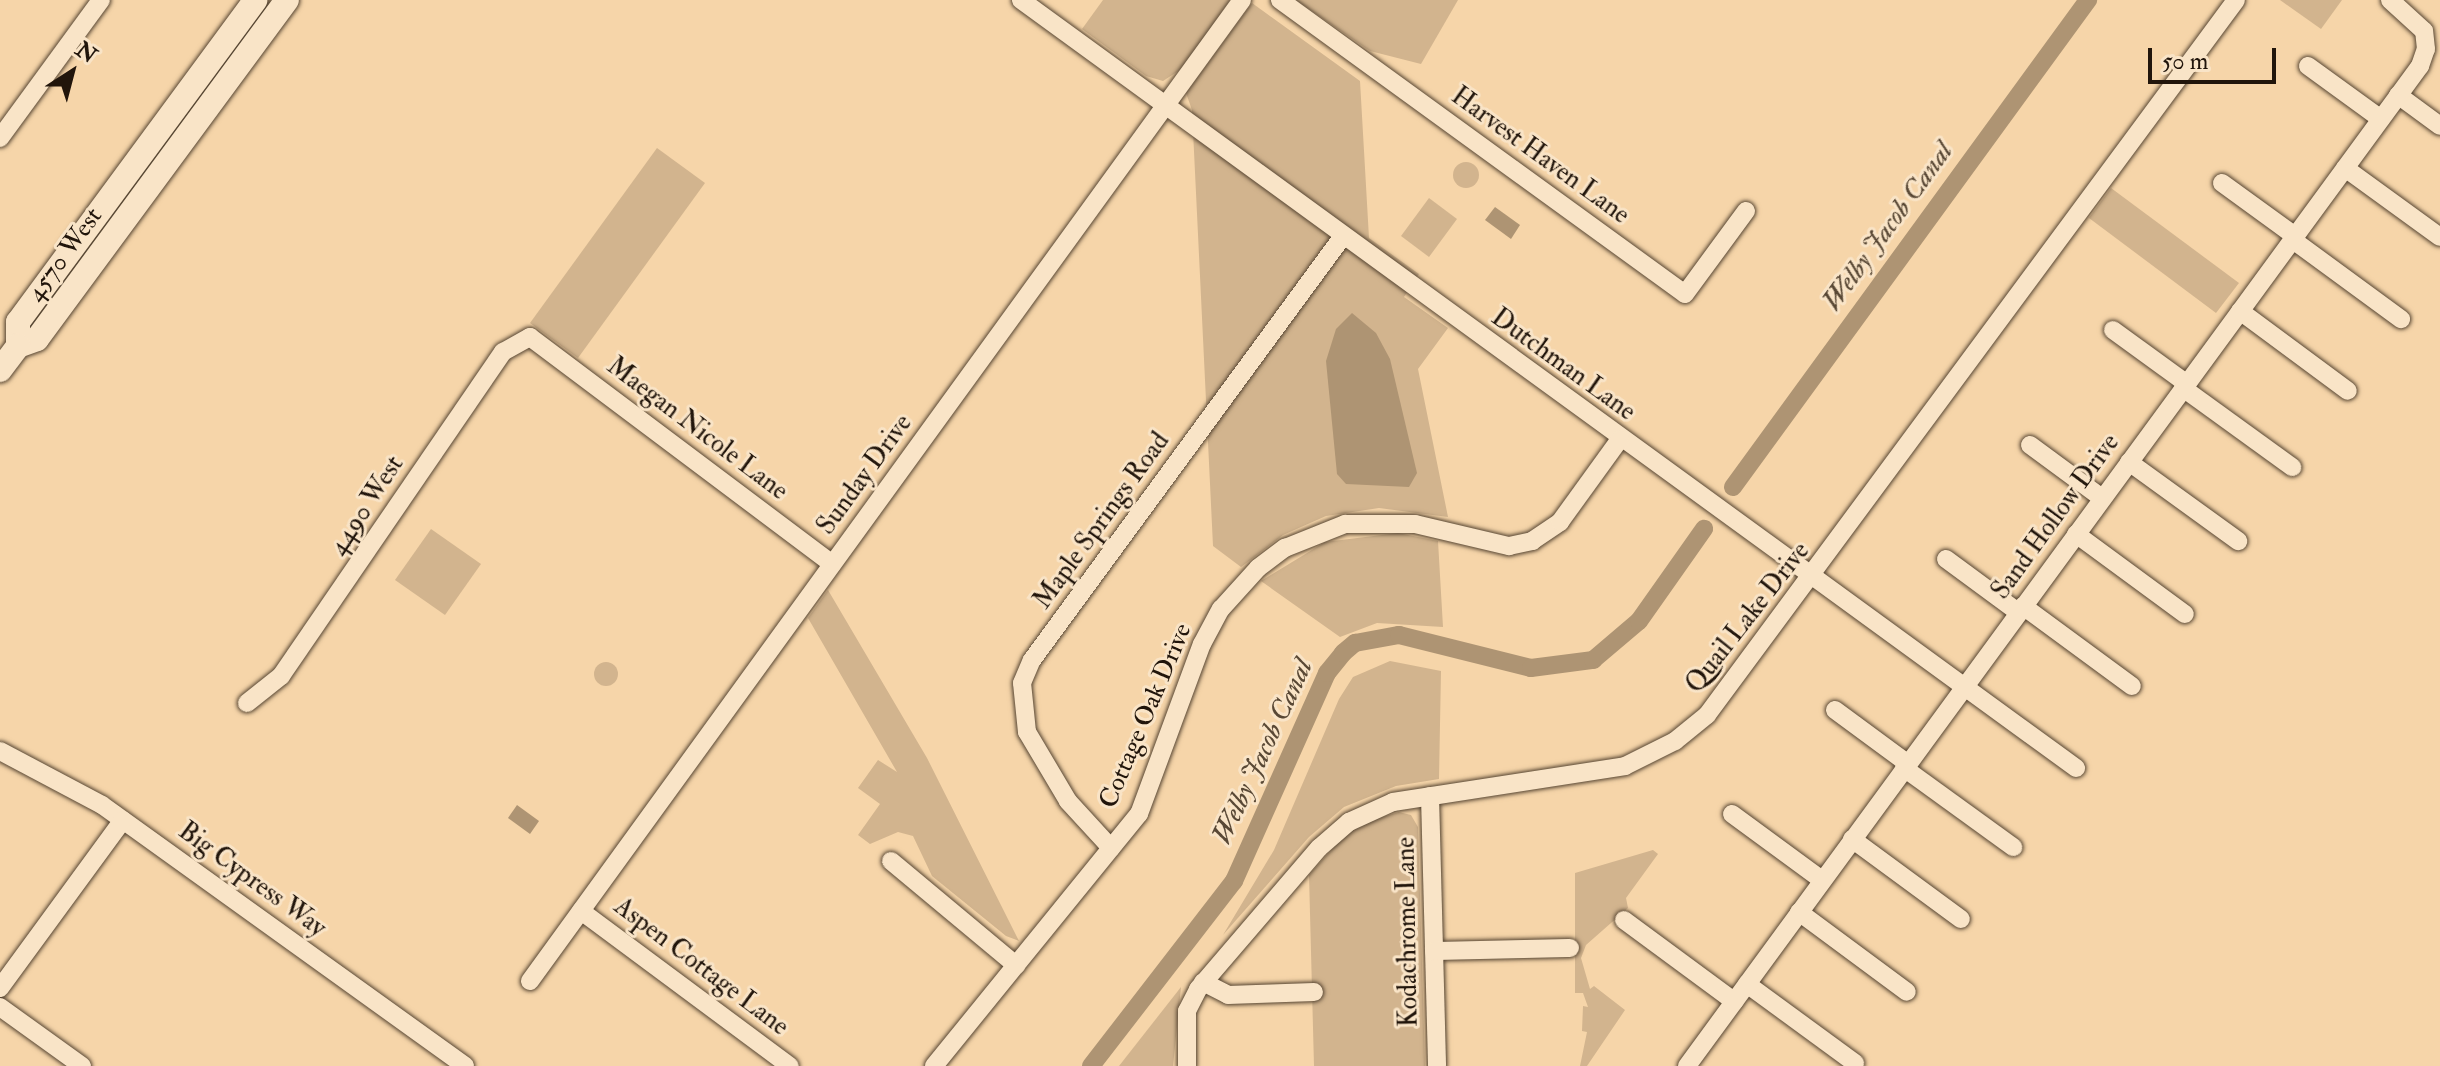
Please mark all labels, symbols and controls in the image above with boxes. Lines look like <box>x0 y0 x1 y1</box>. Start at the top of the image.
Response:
north arrow <box>32 32 112 112</box>
scale bar <box>2152 32 2280 82</box>
text: N <box>70 35 102 70</box>
text: 50 m <box>2162 46 2208 77</box>
street label: Harvest Haven Lane <box>1445 81 1635 231</box>
water label: Welby Jacob Canal <box>1815 136 1961 318</box>
street label: 4570 West <box>21 202 109 308</box>
street label: Dutchman Lane <box>1485 302 1641 428</box>
street label: Maegan Nicole Lane <box>600 351 794 507</box>
street label: Sunday Drive <box>811 409 919 541</box>
street label: Maple Springs Road <box>1027 427 1177 615</box>
street label: Sand Hollow Drive <box>1986 428 2126 606</box>
street label: 4490 West <box>323 450 411 562</box>
street label: Quail Lake Drive <box>1680 536 1816 700</box>
street label: Cottage Oak Drive <box>1093 619 1199 813</box>
water label: Welby Jacob Canal <box>1205 654 1321 850</box>
street label: Big Cypress Way <box>172 816 332 944</box>
street label: Kodachrome Lane <box>1391 837 1425 1027</box>
street label: Aspen Cottage Lane <box>608 891 794 1043</box>

